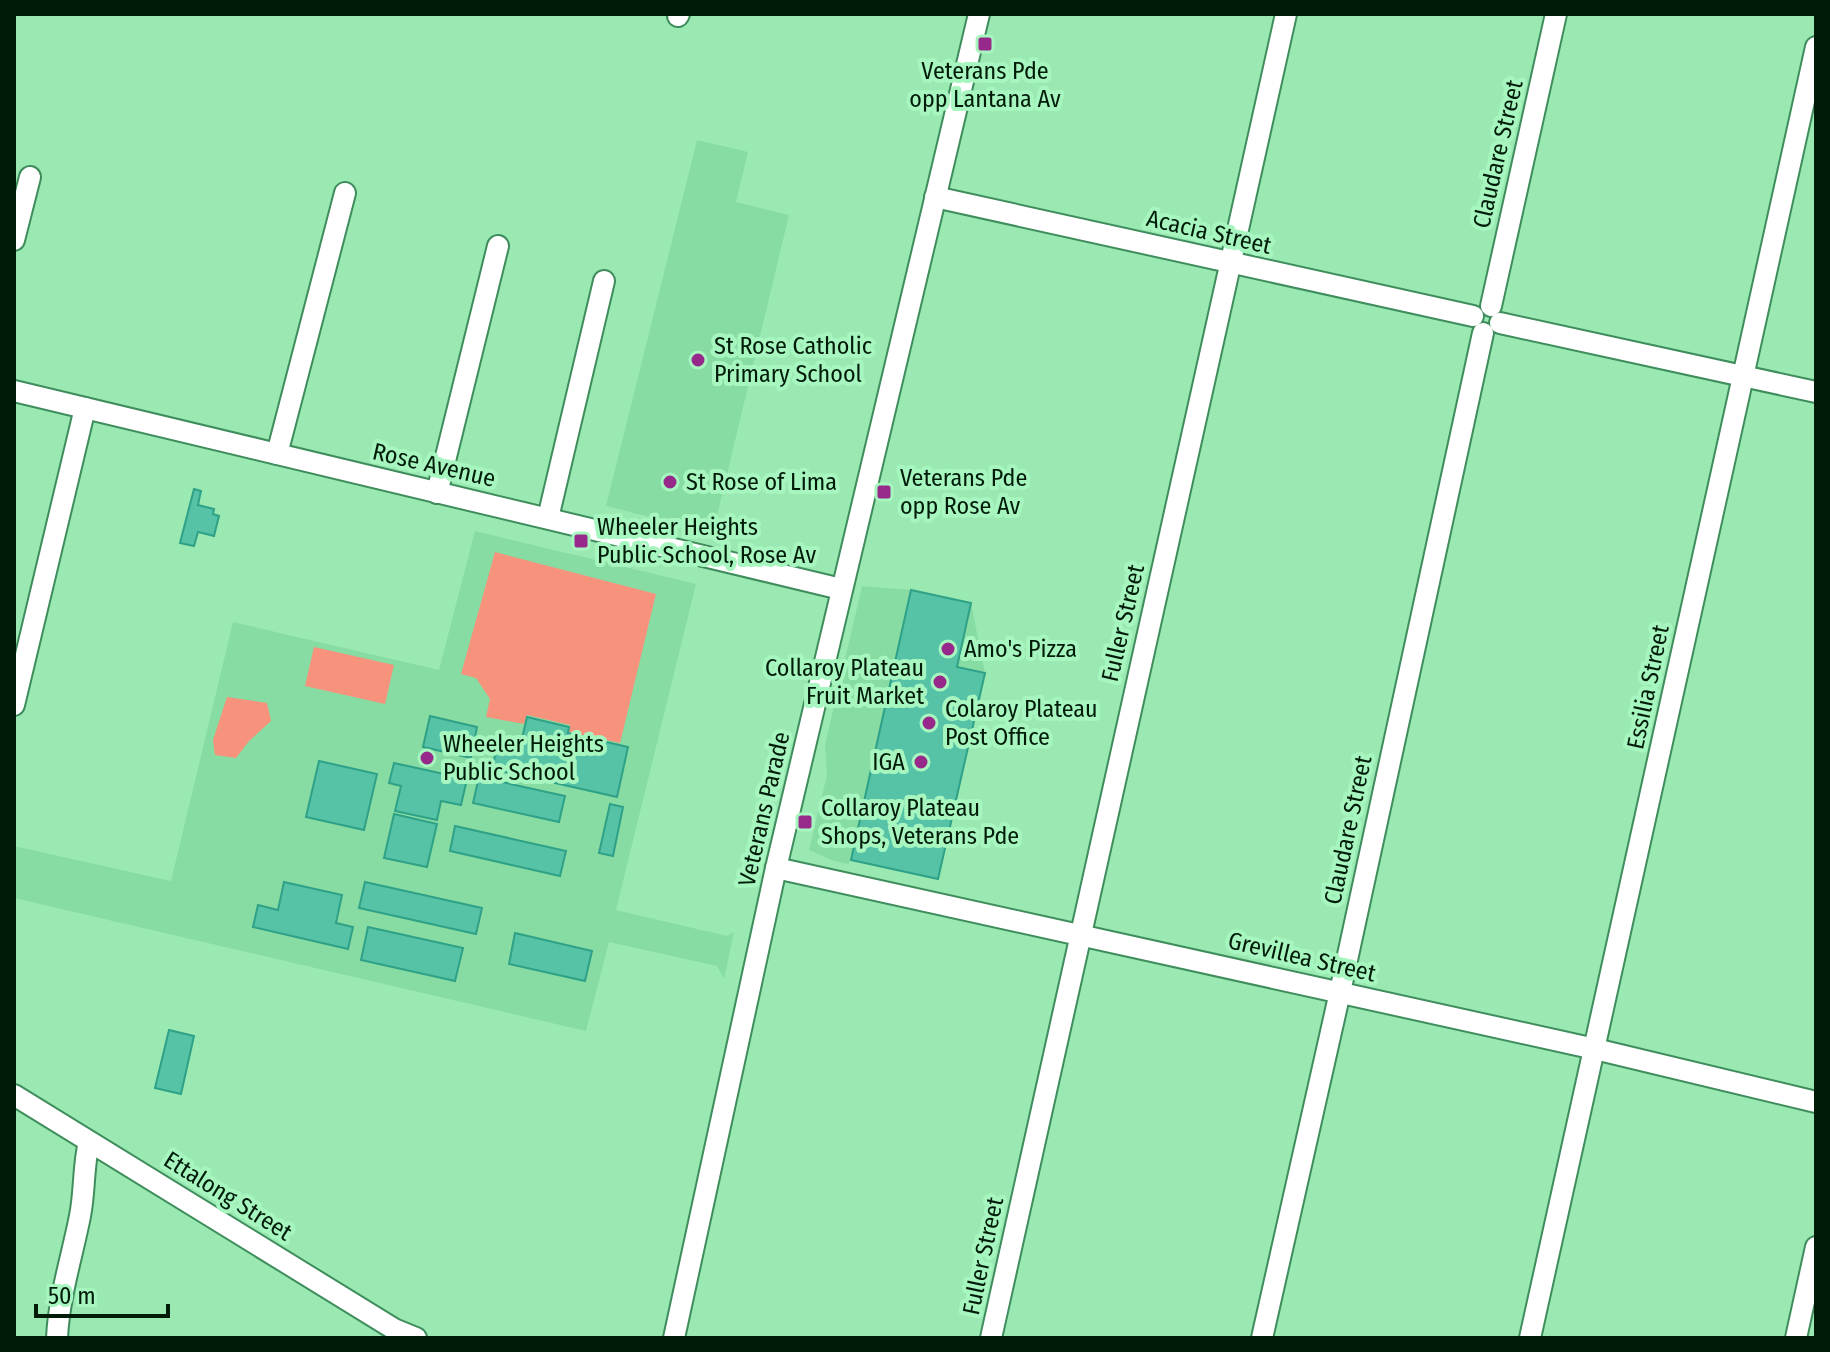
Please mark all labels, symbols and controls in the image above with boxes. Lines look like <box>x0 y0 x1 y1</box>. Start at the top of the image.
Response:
marker: Veterans Pde opp Lantana Av <box>976 35 994 53</box>
place label: Veterans Pde opp Lantana Av <box>909 57 1061 113</box>
street label: Claudare Street <box>1467 77 1529 231</box>
street label: Acacia Street <box>1144 204 1274 260</box>
place label: St Rose Catholic Primary School <box>714 332 872 388</box>
marker: St Rose Catholic Primary School <box>689 351 707 369</box>
street label: Rose Avenue <box>370 437 498 493</box>
place label: Veterans Pde opp Rose Av <box>900 464 1027 520</box>
place label: St Rose of Lima <box>686 468 837 496</box>
marker: St Rose of Lima <box>661 473 679 491</box>
marker: Veterans Pde opp Rose Av <box>875 483 893 501</box>
place label: Wheeler Heights Public School, Rose Av <box>597 513 816 569</box>
marker: Wheeler Heights Public School, Rose Av <box>572 532 590 550</box>
street label: Fuller Street <box>1096 561 1150 684</box>
street label: Essilia Street <box>1621 622 1675 752</box>
place label: Amo's Pizza <box>964 635 1077 663</box>
marker: Amo's Pizza <box>939 640 957 658</box>
place label: Collaroy Plateau Fruit Market <box>765 654 924 710</box>
marker: Collaroy Plateau Fruit Market <box>931 673 949 691</box>
place label: Colaroy Plateau Post Office <box>945 695 1098 751</box>
marker: Colaroy Plateau Post Office <box>920 714 938 732</box>
street label: Veterans Parade <box>733 729 795 889</box>
place label: Wheeler Heights Public School <box>443 730 604 786</box>
place label: IGA <box>872 748 905 776</box>
marker: Wheeler Heights Public School <box>418 749 436 767</box>
marker: IGA <box>912 753 930 771</box>
street label: Claudare Street <box>1319 753 1377 907</box>
place label: Collaroy Plateau Shops, Veterans Pde <box>821 794 1019 850</box>
marker: Collaroy Plateau Shops, Veterans Pde <box>796 813 814 831</box>
street label: Grevillea Street <box>1225 926 1379 988</box>
street label: Ettalong Street <box>159 1146 297 1246</box>
street label: Fuller Street <box>957 1194 1009 1317</box>
scale bar <box>36 1268 168 1318</box>
text: 50 m <box>48 1282 96 1310</box>

